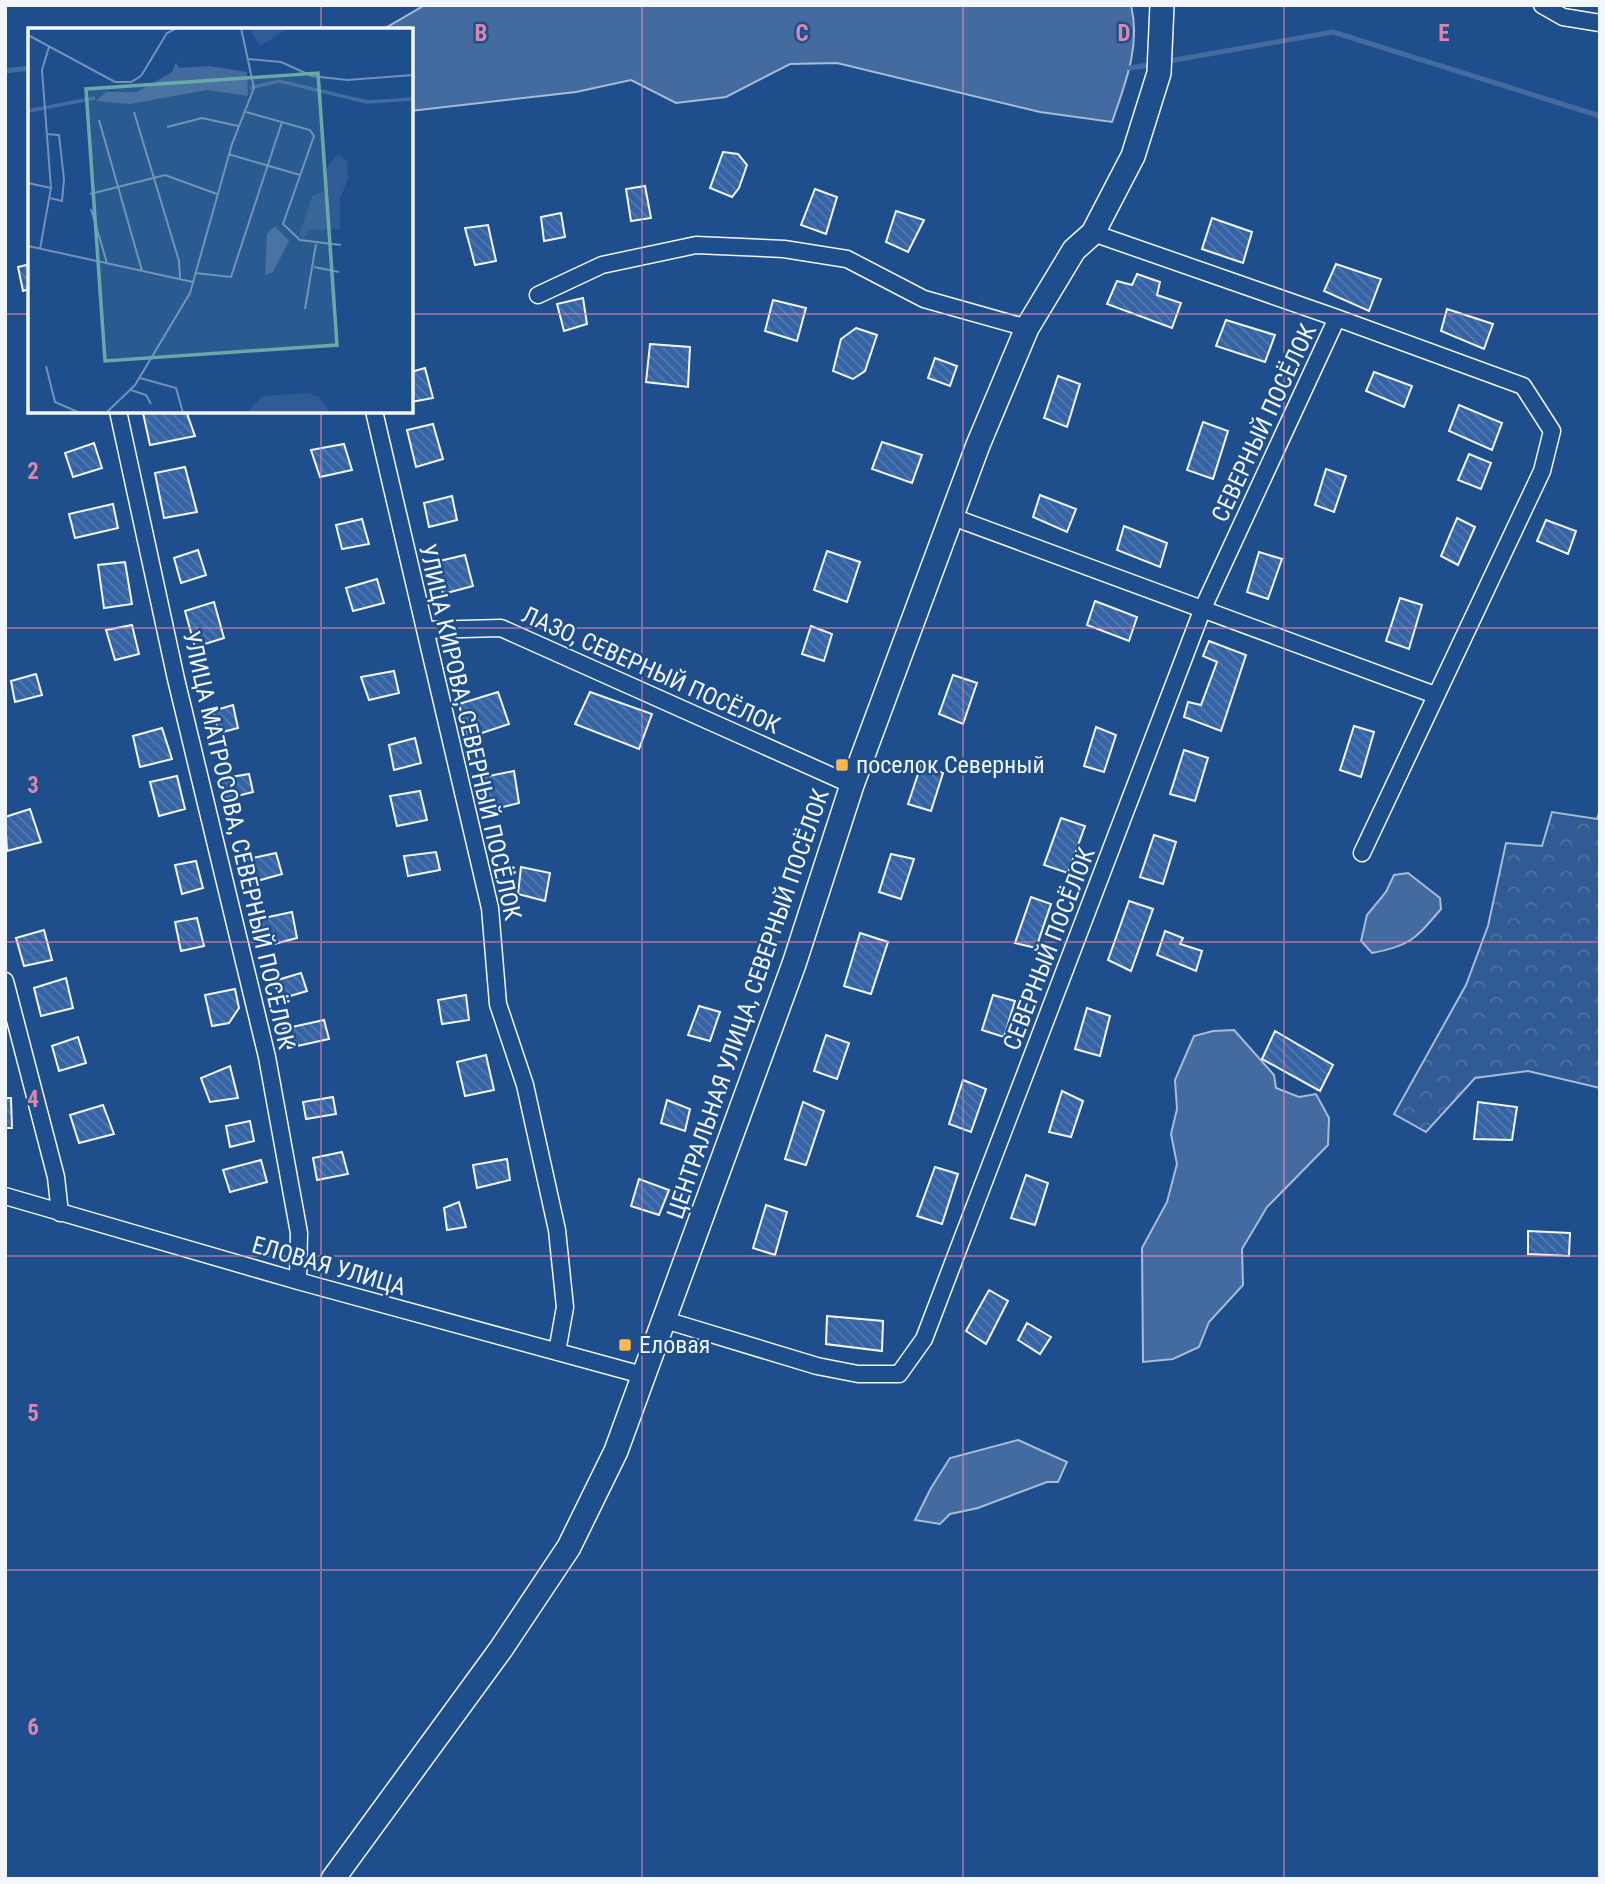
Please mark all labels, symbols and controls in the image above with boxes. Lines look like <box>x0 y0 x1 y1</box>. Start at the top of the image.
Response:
text: B <box>475 20 487 47</box>
text: C <box>795 20 809 47</box>
text: D <box>1118 20 1131 47</box>
text: E <box>1438 20 1450 47</box>
inset map <box>28 28 413 413</box>
street label: СЕВЕРНЫЙ ПОСЁЛОК <box>1206 319 1322 526</box>
text: 2 <box>27 458 39 485</box>
street label: УЛИЦА КИРОВА, СЕВЕРНЫЙ ПОСЁЛОК <box>413 541 527 923</box>
street label: ЛАЗО, СЕВЕРНЫЙ ПОСЁЛОК <box>518 600 785 740</box>
street label: УЛИЦА МАТРОСОВА, СЕВЕРНЫЙ ПОСЁЛОК <box>177 628 301 1052</box>
place label: поселок Северный <box>856 751 1045 779</box>
marker: поселок Северный <box>834 757 850 773</box>
text: 3 <box>27 772 39 799</box>
street label: ЦЕНТРАЛЬНАЯ УЛИЦА, СЕВЕРНЫЙ ПОСЁЛОК <box>661 785 835 1223</box>
street label: СЕВЕРНЫЙ ПОСЁЛОК <box>997 843 1101 1054</box>
text: 4 <box>27 1086 39 1113</box>
street label: ЕЛОВАЯ УЛИЦА <box>249 1231 409 1301</box>
place label: Еловая <box>639 1331 710 1359</box>
marker: Еловая <box>617 1337 633 1353</box>
text: 5 <box>27 1400 39 1427</box>
text: 6 <box>27 1714 39 1741</box>

